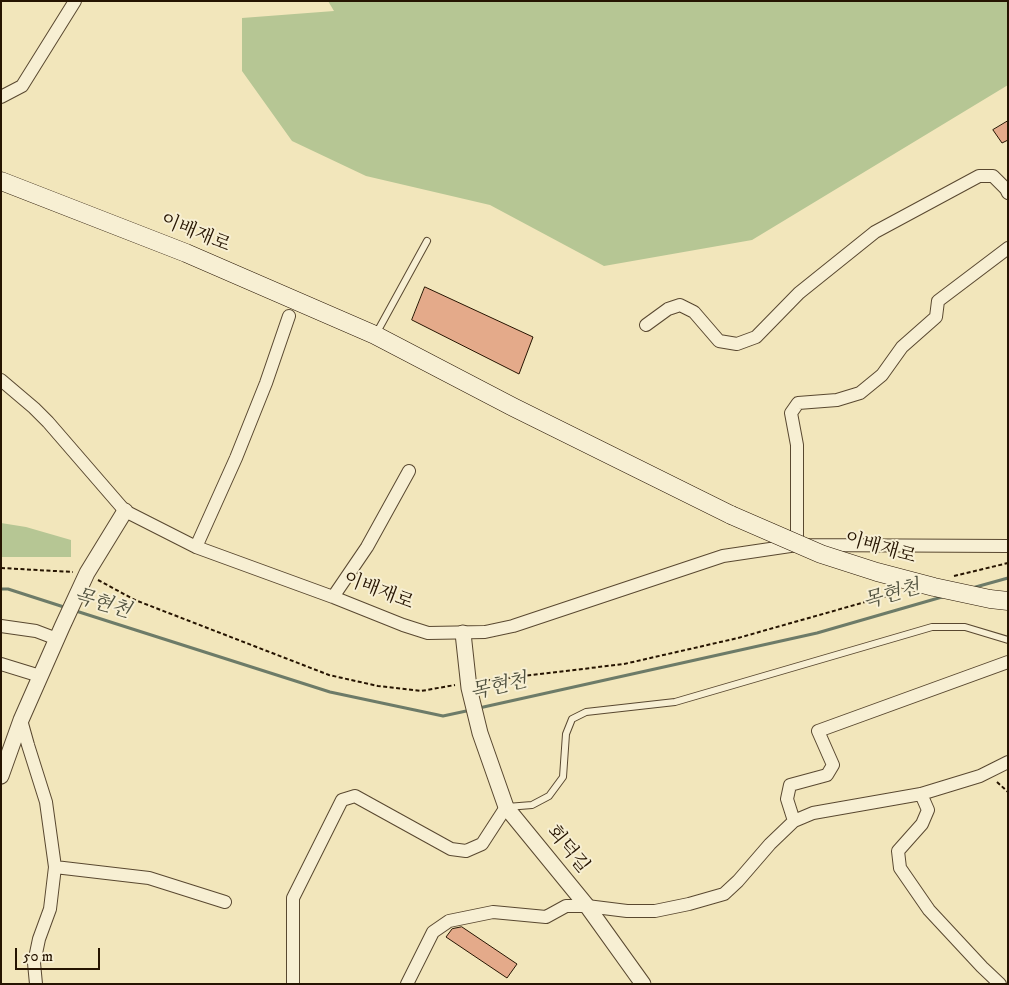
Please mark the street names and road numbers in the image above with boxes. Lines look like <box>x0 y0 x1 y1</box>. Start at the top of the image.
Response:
street label: 이배재로 <box>157 210 233 258</box>
street label: 이배재로 <box>842 528 918 570</box>
street label: 이배재로 <box>340 568 416 616</box>
street label: 회덕길 <box>541 821 593 879</box>

